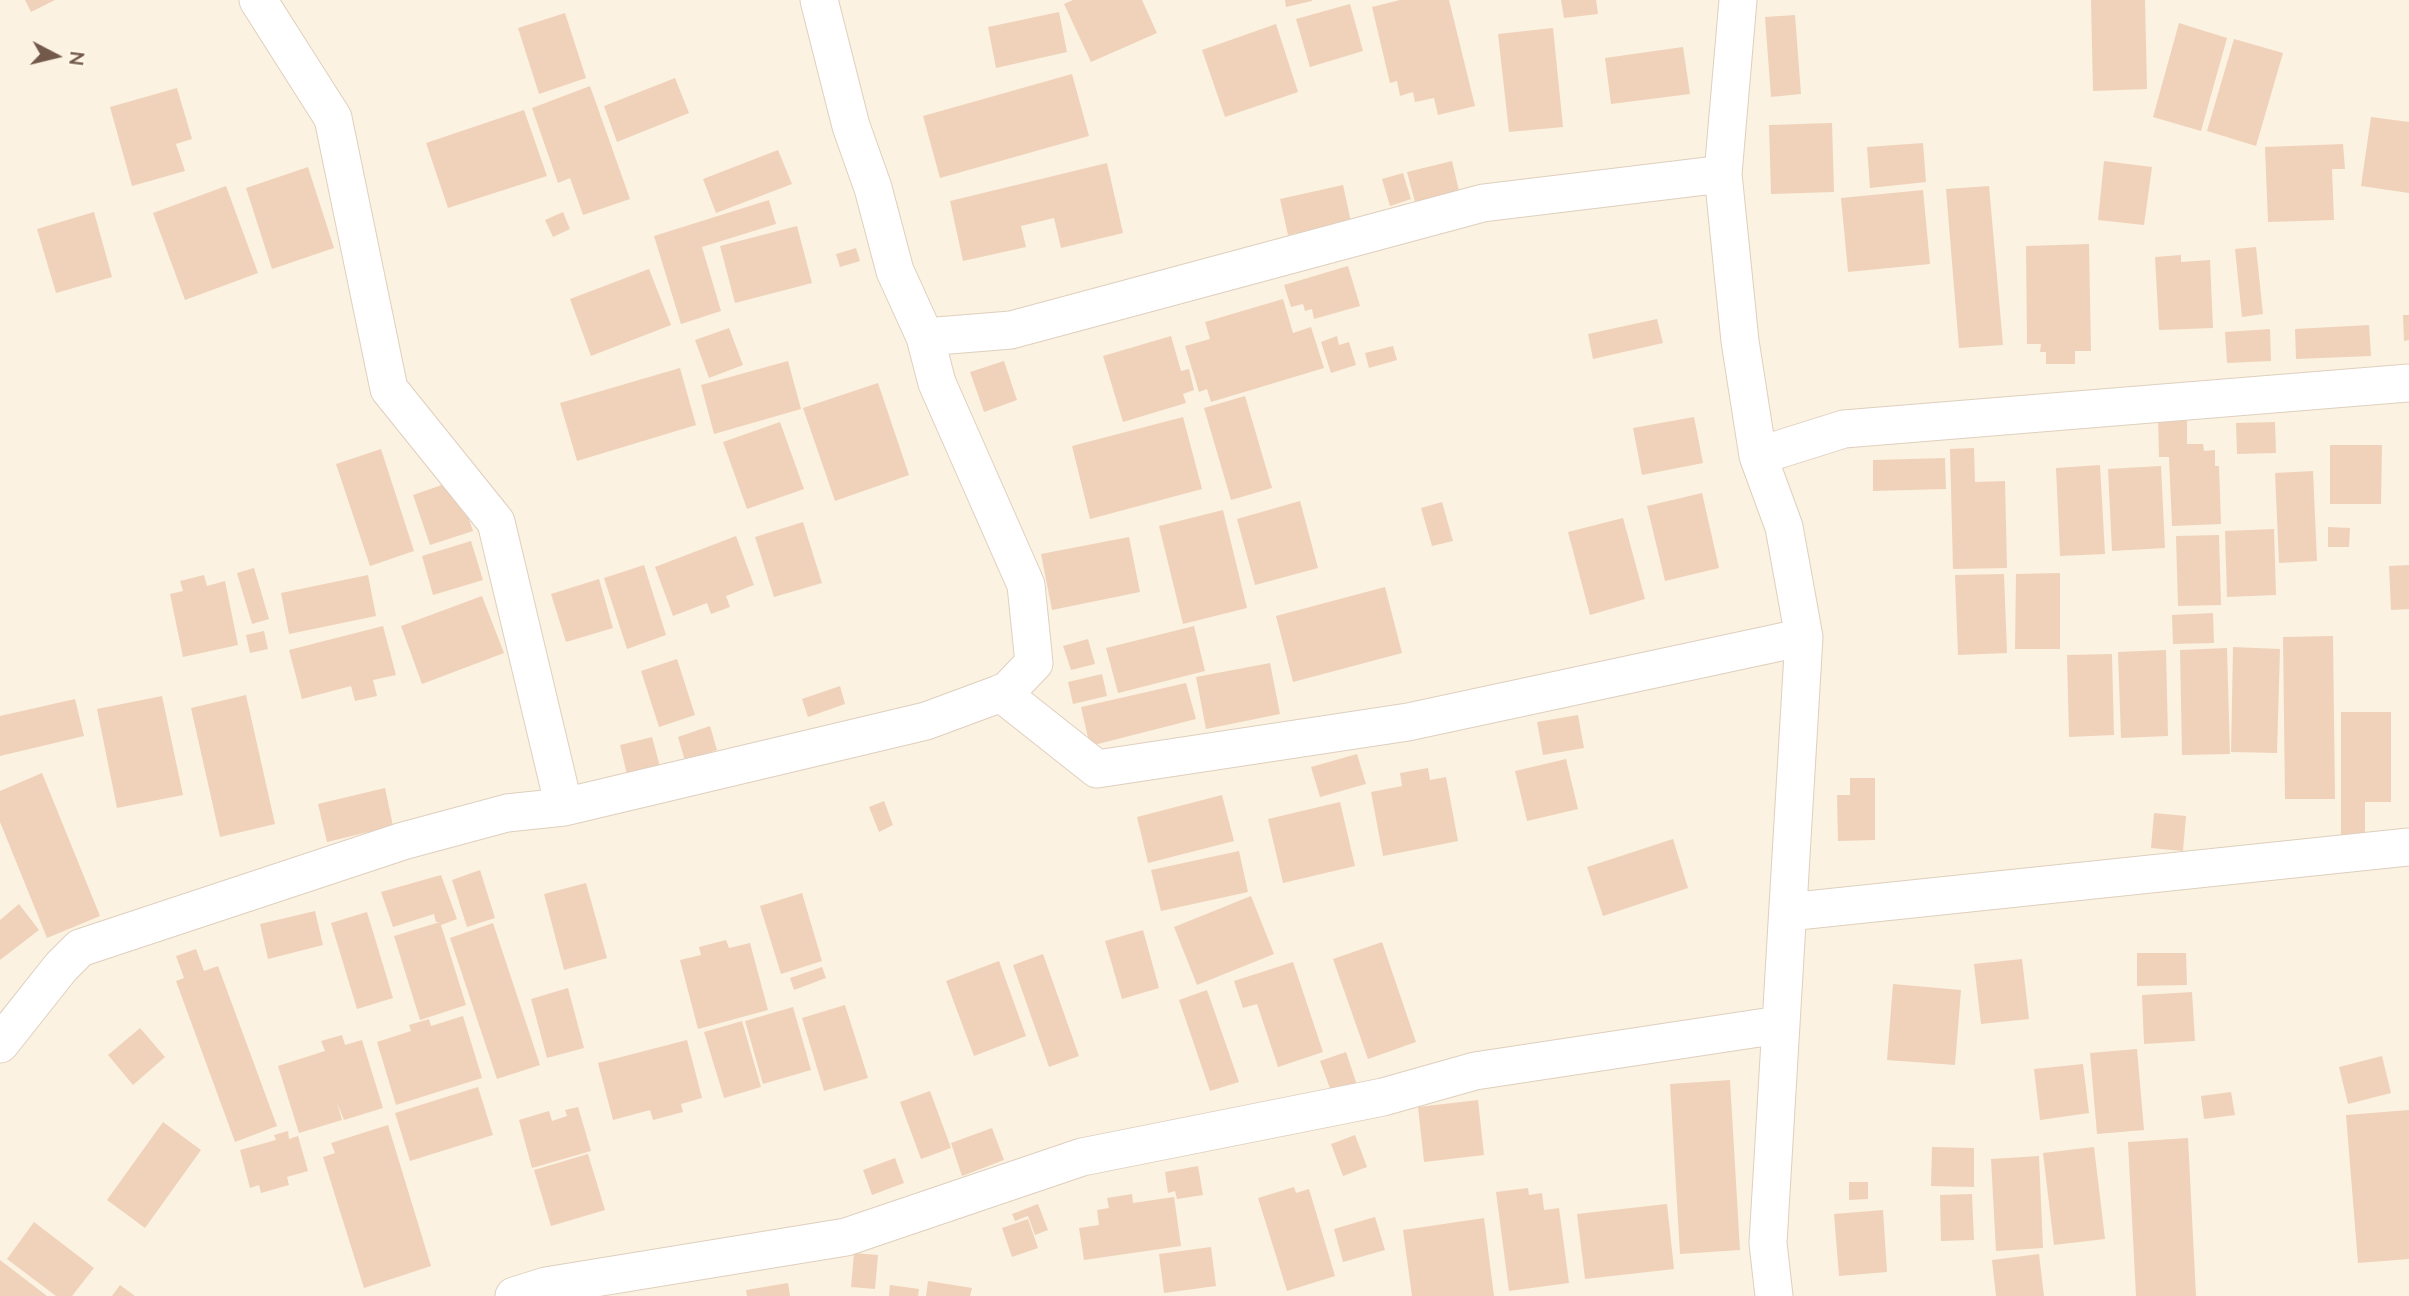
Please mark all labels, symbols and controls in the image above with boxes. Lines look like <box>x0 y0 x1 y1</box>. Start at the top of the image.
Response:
north arrow <box>21 21 91 91</box>
text: N <box>64 50 90 67</box>

